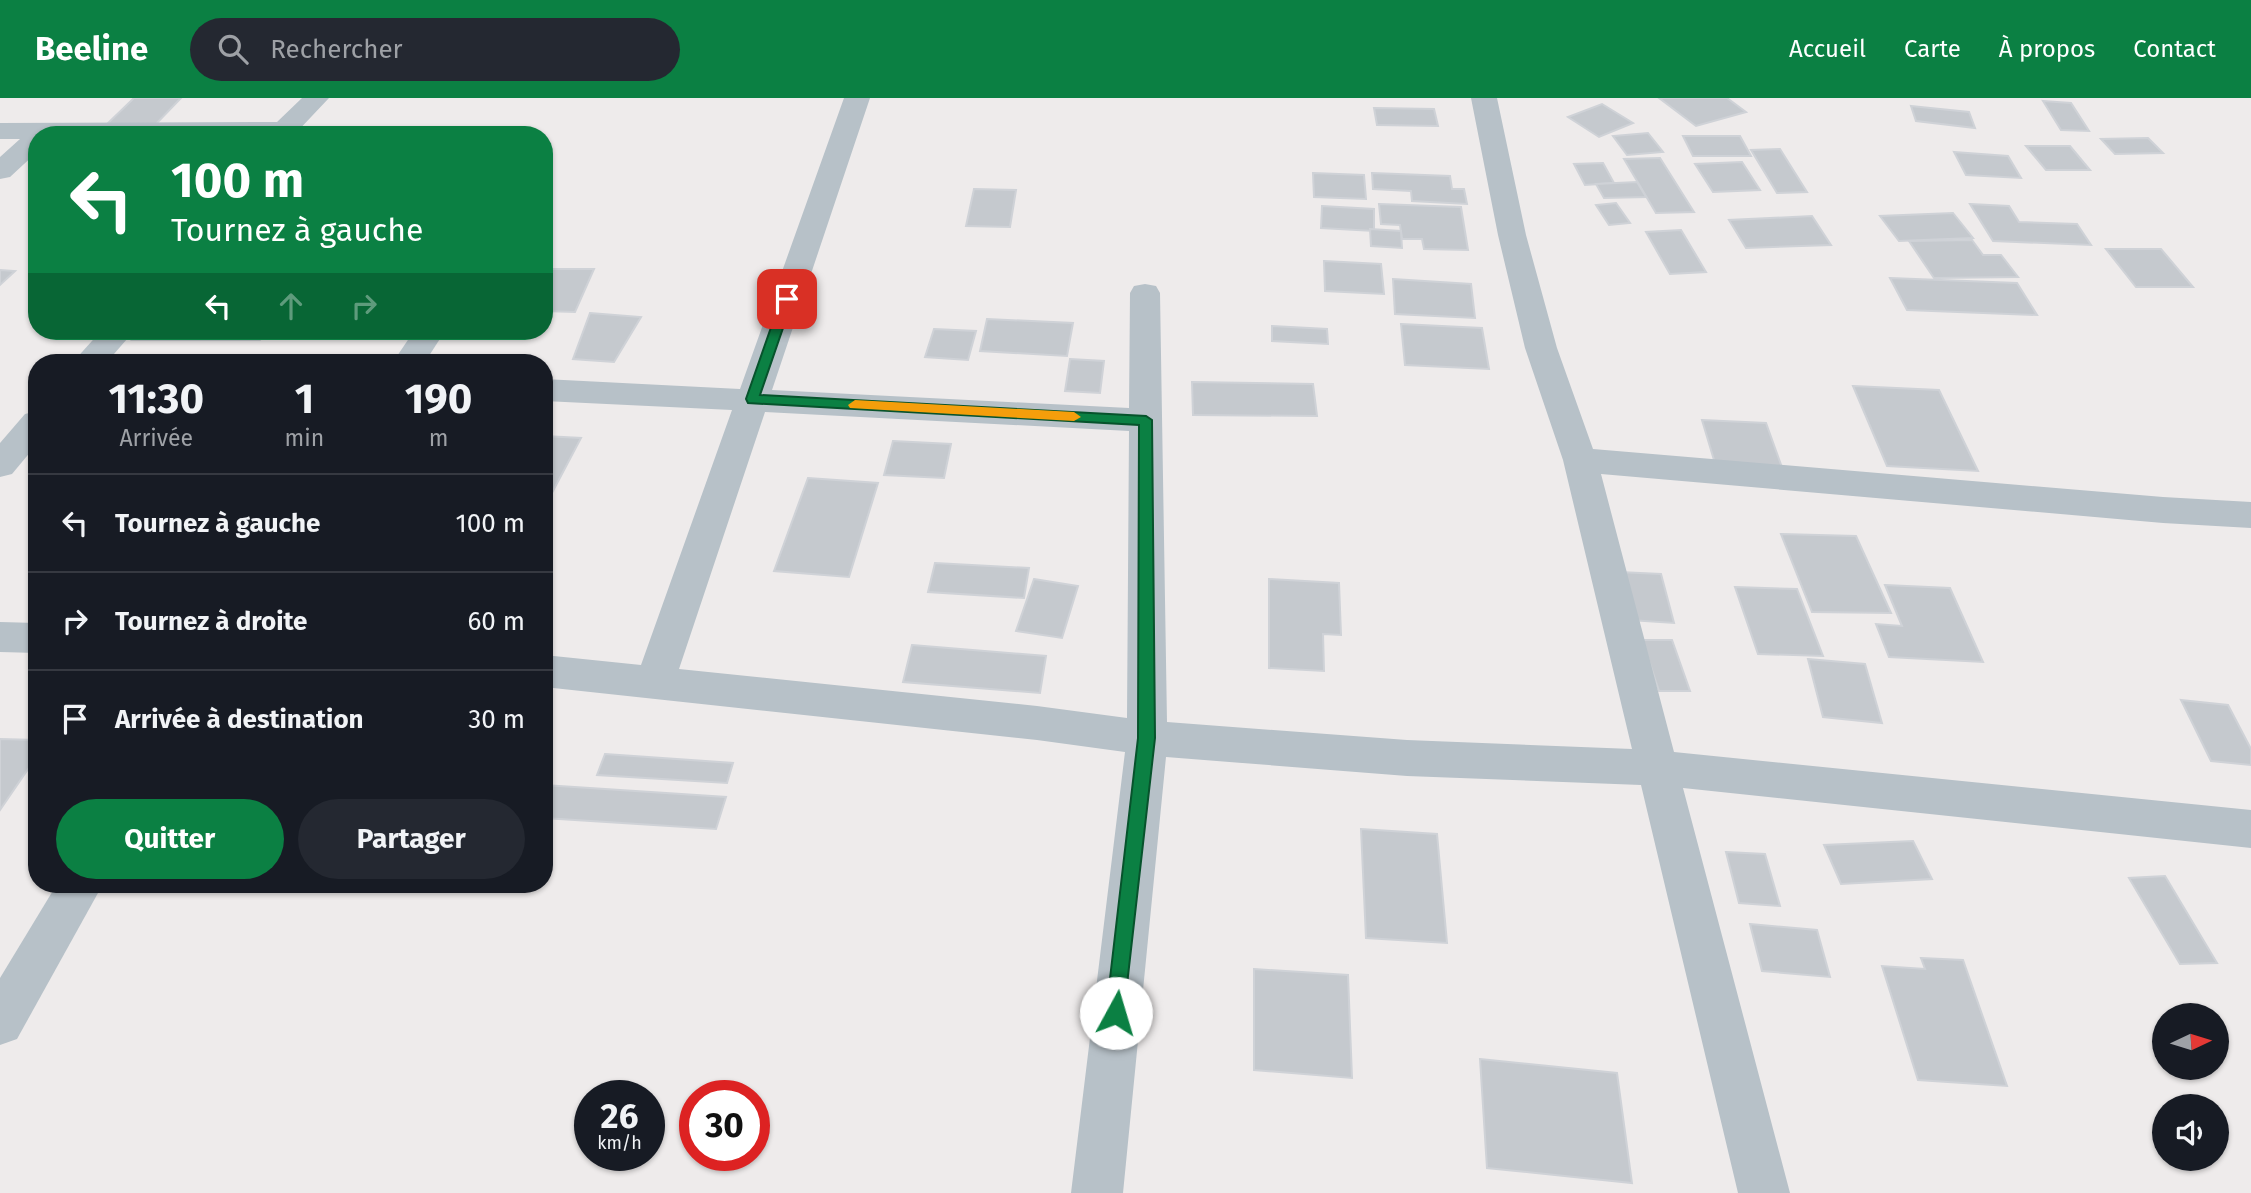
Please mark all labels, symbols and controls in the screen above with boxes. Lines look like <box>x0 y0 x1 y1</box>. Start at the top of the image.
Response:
search box <box>190 18 680 81</box>
text: Beeline <box>35 29 148 69</box>
icon: search <box>214 30 252 68</box>
text: Rechercher <box>270 34 403 65</box>
text: Accueil <box>1789 35 1866 63</box>
text: Carte <box>1904 35 1961 63</box>
text: À propos <box>1999 35 2095 63</box>
text: Contact <box>2133 35 2216 63</box>
text: 100 m <box>171 151 304 210</box>
icon: left <box>56 154 147 245</box>
text: Tournez à gauche <box>171 211 423 249</box>
pin <box>757 269 817 329</box>
icon: arrive <box>768 280 806 318</box>
icon: left <box>199 287 237 325</box>
icon: ahead <box>272 287 310 325</box>
icon: right <box>345 287 383 325</box>
text: 11:30 <box>109 374 204 424</box>
text: 1 <box>295 374 314 424</box>
text: 190 <box>405 374 472 424</box>
text: Arrivée <box>119 424 193 452</box>
text: min <box>285 424 324 452</box>
text: m <box>429 424 448 452</box>
icon: left <box>56 504 94 542</box>
text: Tournez à gauche <box>115 508 320 539</box>
text: 100 m <box>456 508 525 539</box>
icon: right <box>56 602 94 640</box>
text: Tournez à droite <box>115 606 307 637</box>
text: 60 m <box>467 606 525 637</box>
icon: arrive <box>56 700 94 738</box>
text: Arrivée à destination <box>115 704 364 735</box>
text: 30 m <box>468 704 525 735</box>
button: Quitter <box>56 799 284 879</box>
button: Partager <box>298 799 525 879</box>
position arrow <box>1079 976 1153 1050</box>
north arrow <box>2152 1003 2230 1080</box>
map controls <box>2152 1003 2229 1171</box>
speed limit sign: 30 <box>679 1080 770 1171</box>
button: sound <box>2152 1094 2229 1171</box>
text: 26 <box>601 1095 638 1137</box>
text: km/h <box>597 1132 642 1154</box>

